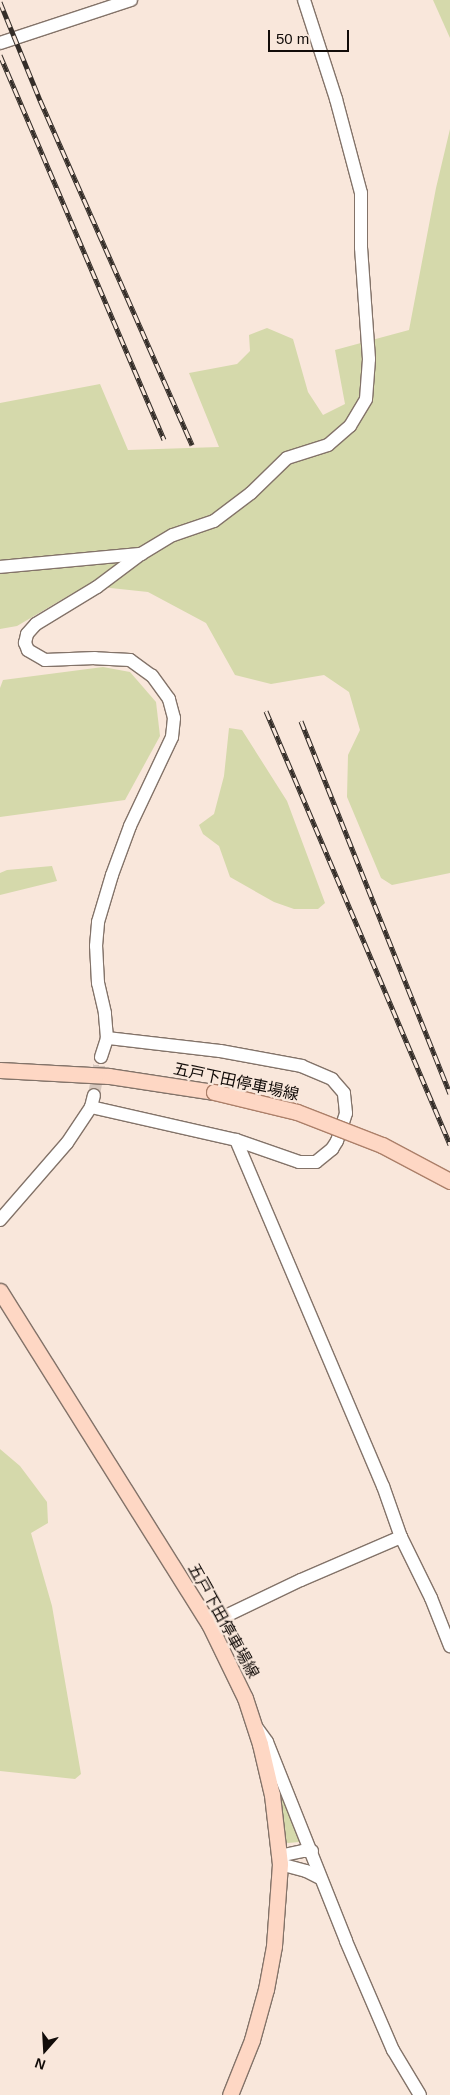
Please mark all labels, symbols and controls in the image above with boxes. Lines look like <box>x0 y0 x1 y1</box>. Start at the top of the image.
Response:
scale bar <box>270 20 351 52</box>
text: 50 m <box>276 30 309 47</box>
street label: 五戸下田停車場線 <box>171 1059 301 1105</box>
street label: 五戸下田停車場線 <box>184 1560 262 1682</box>
north arrow <box>20 2025 70 2075</box>
text: N <box>33 2055 48 2073</box>

